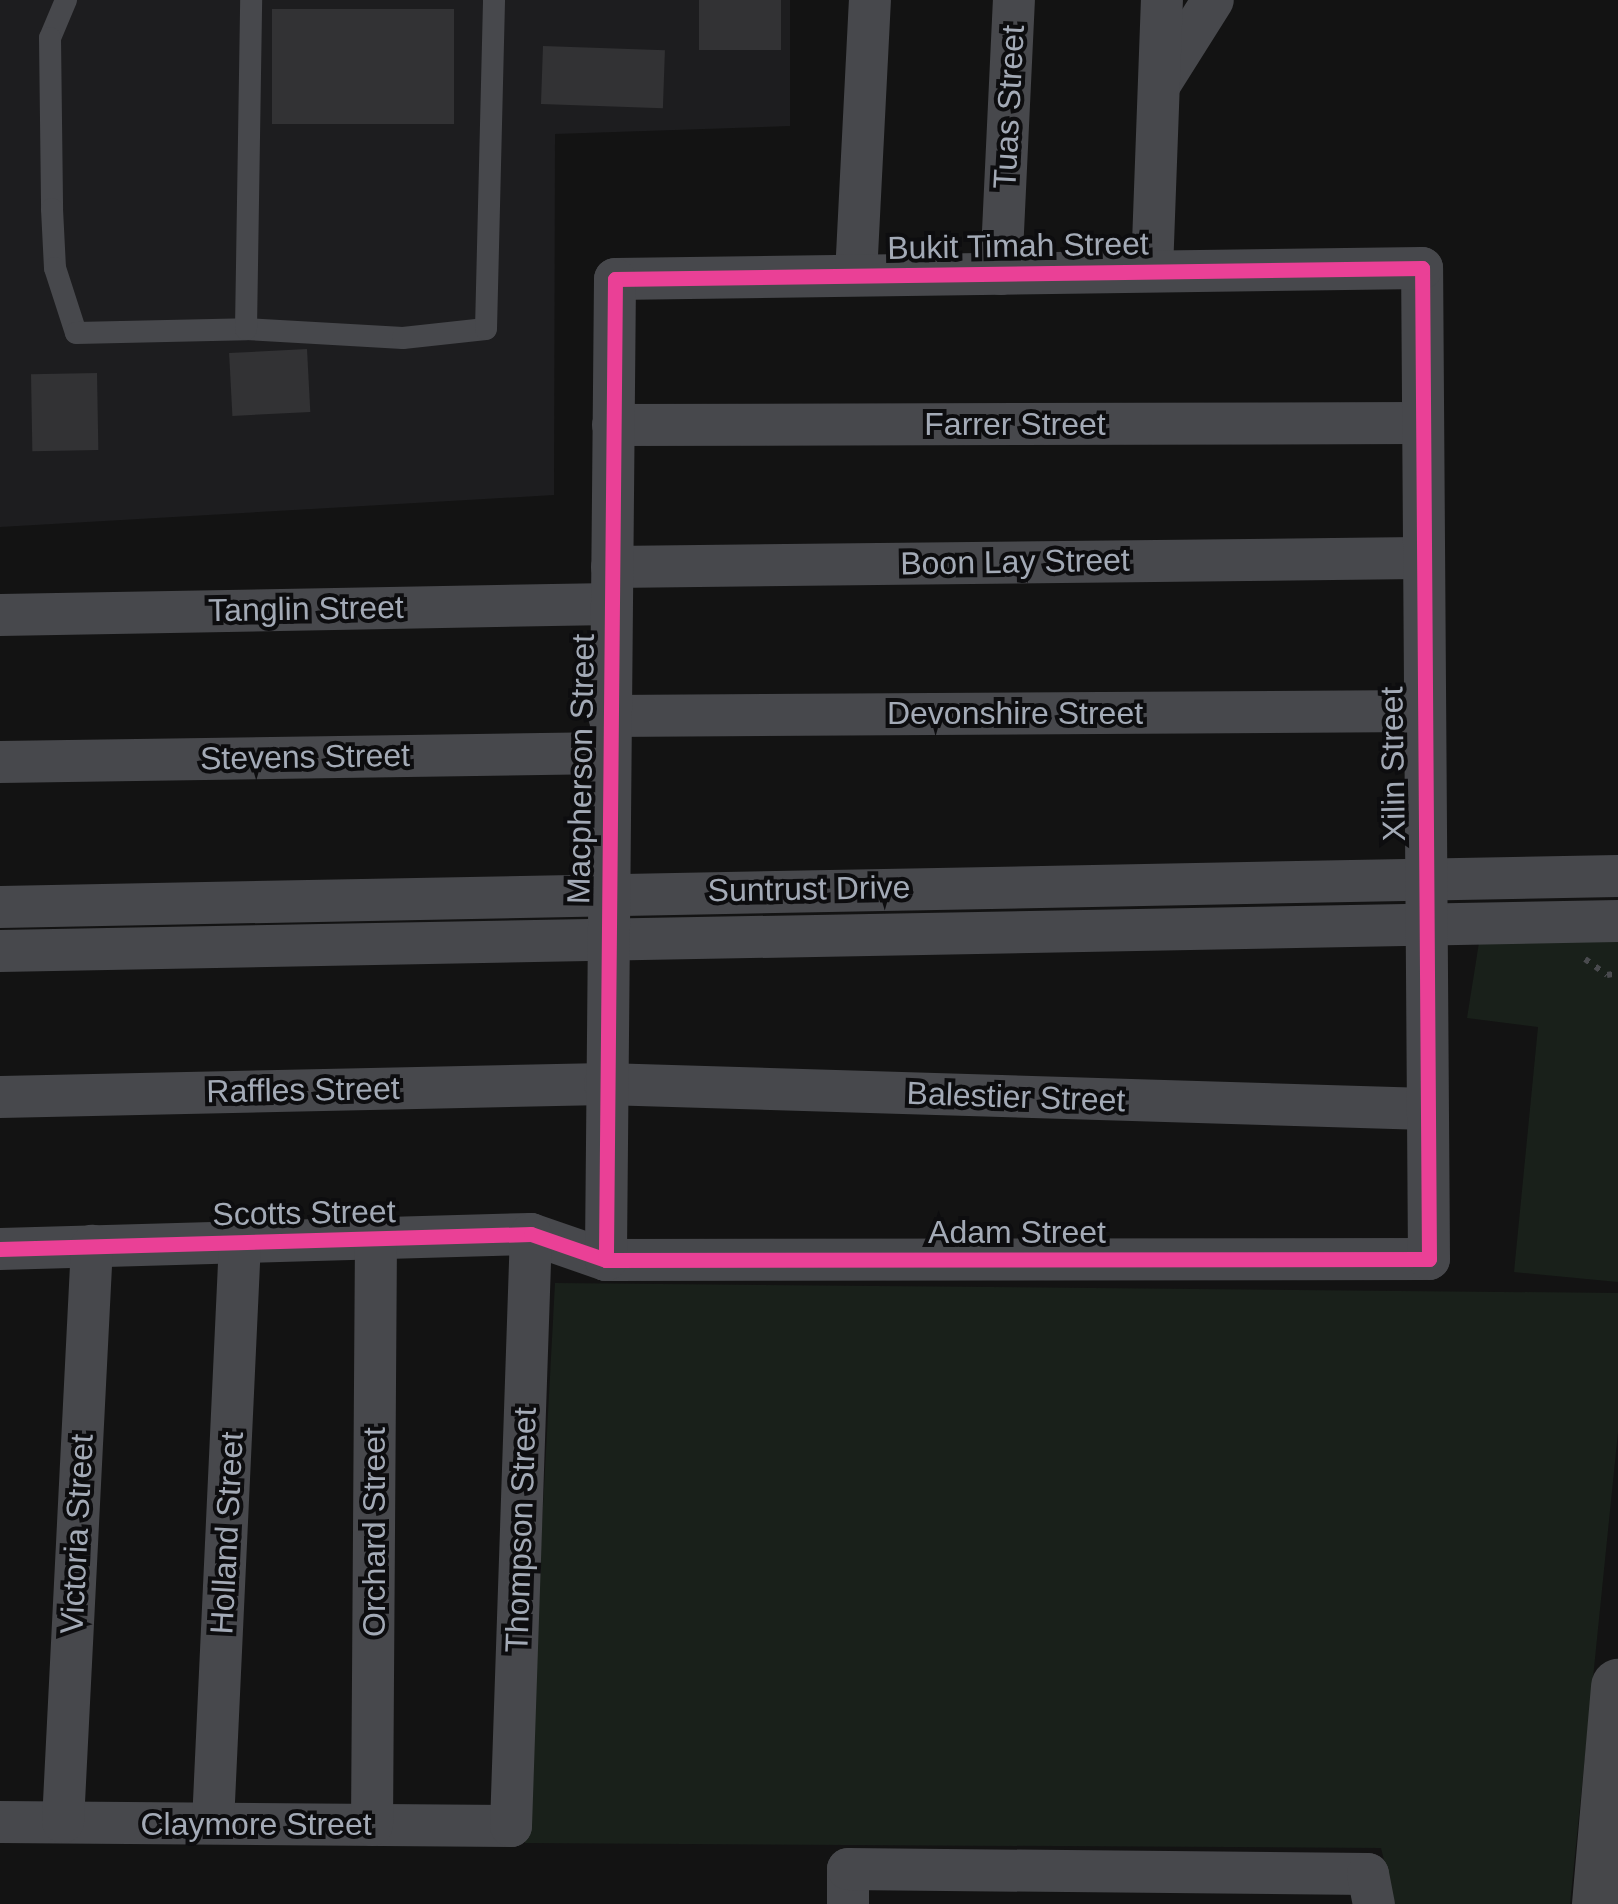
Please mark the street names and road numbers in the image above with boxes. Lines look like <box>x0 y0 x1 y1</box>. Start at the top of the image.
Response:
street label: Tuas Street <box>986 24 1032 190</box>
street label: Bukit Timah Street <box>887 225 1149 267</box>
street label: Farrer Street <box>924 405 1106 443</box>
street label: Boon Lay Street <box>900 541 1130 583</box>
street label: Tanglin Street <box>208 588 404 630</box>
street label: Macpherson Street <box>559 634 603 904</box>
street label: Xilin Street <box>1372 686 1414 842</box>
street label: Devonshire Street <box>887 694 1143 732</box>
street label: Stevens Street <box>200 736 410 778</box>
street label: Suntrust Drive <box>707 868 911 910</box>
street label: Raffles Street <box>206 1069 400 1111</box>
street label: Balestier Street <box>906 1074 1126 1120</box>
street label: Scotts Street <box>212 1192 396 1234</box>
street label: Adam Street <box>928 1213 1106 1251</box>
street label: Thompson Street <box>498 1407 544 1653</box>
street label: Orchard Street <box>355 1427 393 1637</box>
street label: Holland Street <box>203 1431 251 1635</box>
street label: Victoria Street <box>53 1433 101 1635</box>
street label: Claymore Street <box>140 1805 372 1843</box>

